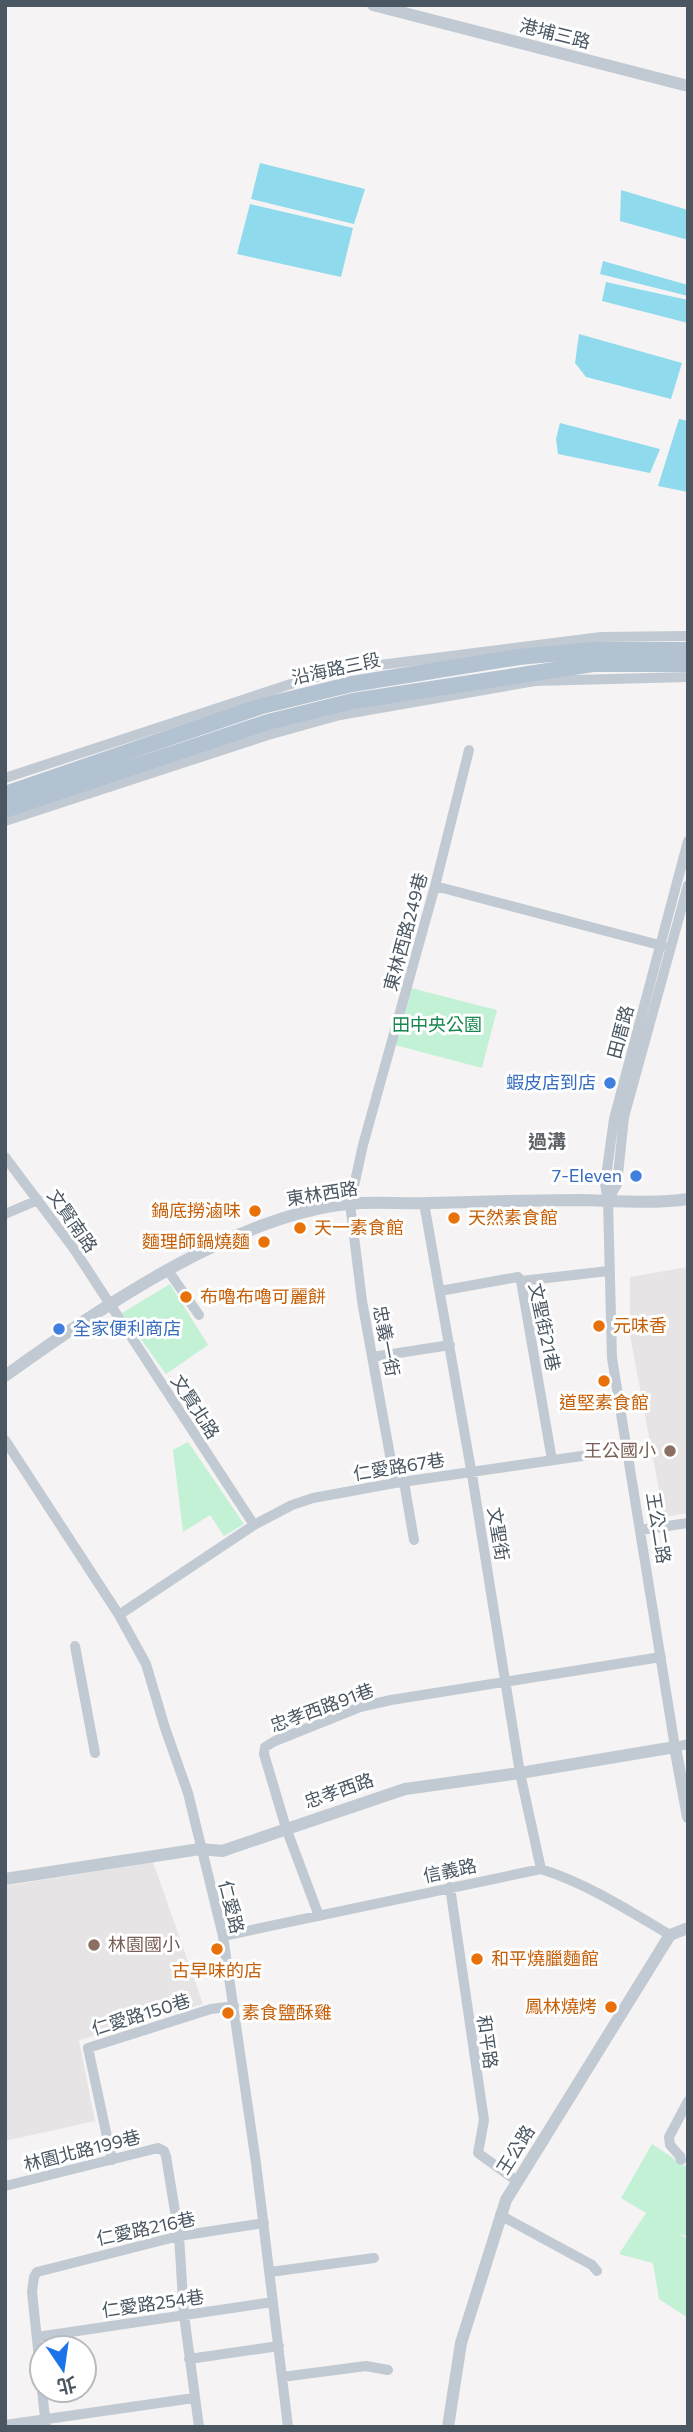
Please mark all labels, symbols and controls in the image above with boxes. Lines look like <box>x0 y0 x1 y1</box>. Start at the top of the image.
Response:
street label: 港埔三路 <box>518 14 593 52</box>
street label: 沿海路三段 <box>289 648 382 688</box>
street label: 東林西路249巷 <box>379 870 431 993</box>
street label: 田厝路 <box>602 1003 638 1061</box>
park label: 田中央公園 <box>392 1013 482 1035</box>
place label: 蝦皮店到店 <box>506 1071 596 1093</box>
marker: 蝦皮店到店 <box>602 1075 618 1091</box>
district label: 過溝 <box>528 1129 566 1152</box>
place label: 7-Eleven <box>552 1164 622 1186</box>
marker: 7-Eleven <box>628 1168 644 1184</box>
street label: 東林西路 <box>285 1177 359 1210</box>
street label: 文賢南路 <box>43 1185 102 1256</box>
place label: 鍋底撈滷味 <box>151 1199 241 1221</box>
marker: 鍋底撈滷味 <box>247 1203 263 1219</box>
place label: 天然素食館 <box>468 1206 558 1228</box>
marker: 天然素食館 <box>446 1210 462 1226</box>
place label: 天一素食館 <box>314 1216 404 1238</box>
marker: 天一素食館 <box>292 1220 308 1236</box>
place label: 麵理師鍋燒麵 <box>142 1230 250 1252</box>
marker: 麵理師鍋燒麵 <box>256 1234 272 1250</box>
street label: 文聖街21巷 <box>525 1281 565 1373</box>
place label: 布嚕布嚕可麗餅 <box>200 1285 326 1307</box>
marker: 布嚕布嚕可麗餅 <box>178 1289 194 1305</box>
street label: 忠義一街 <box>369 1303 405 1378</box>
place label: 元味香 <box>613 1314 667 1336</box>
place label: 全家便利商店 <box>73 1317 181 1339</box>
marker: 元味香 <box>591 1318 607 1334</box>
marker: 全家便利商店 <box>51 1321 67 1337</box>
street label: 文賢北路 <box>167 1370 225 1443</box>
marker: 道堅素食館 <box>596 1373 612 1389</box>
place label: 道堅素食館 <box>559 1391 649 1413</box>
place label: 王公國小 <box>584 1439 656 1461</box>
marker: 王公國小 <box>662 1443 678 1459</box>
street label: 仁愛路67巷 <box>352 1448 446 1484</box>
street label: 王公二路 <box>642 1491 675 1565</box>
street label: 文聖街 <box>484 1505 514 1562</box>
street label: 忠孝西路91巷 <box>267 1678 376 1736</box>
street label: 忠孝西路 <box>301 1768 376 1812</box>
street label: 信義路 <box>421 1854 478 1886</box>
street label: 仁愛路 <box>215 1878 249 1936</box>
place label: 林園國小 <box>108 1933 180 1955</box>
marker: 林園國小 <box>86 1937 102 1953</box>
marker: 古早味的店 <box>209 1941 225 1957</box>
place label: 和平燒臘麵館 <box>491 1947 599 1969</box>
marker: 和平燒臘麵館 <box>469 1951 485 1967</box>
place label: 古早味的店 <box>172 1959 262 1981</box>
street label: 仁愛路150巷 <box>89 1989 193 2039</box>
place label: 鳳林燒烤 <box>525 1995 597 2017</box>
marker: 鳳林燒烤 <box>603 1999 619 2015</box>
place label: 素食鹽酥雞 <box>242 2001 332 2023</box>
marker: 素食鹽酥雞 <box>220 2005 236 2021</box>
street label: 和平路 <box>473 2014 503 2070</box>
street label: 王公路 <box>492 2121 539 2178</box>
street label: 林園北路199巷 <box>21 2125 142 2175</box>
street label: 仁愛路216巷 <box>94 2207 197 2249</box>
street label: 仁愛路254巷 <box>100 2285 205 2321</box>
north arrow <box>28 2334 98 2404</box>
text: 北 <box>55 2373 79 2399</box>

